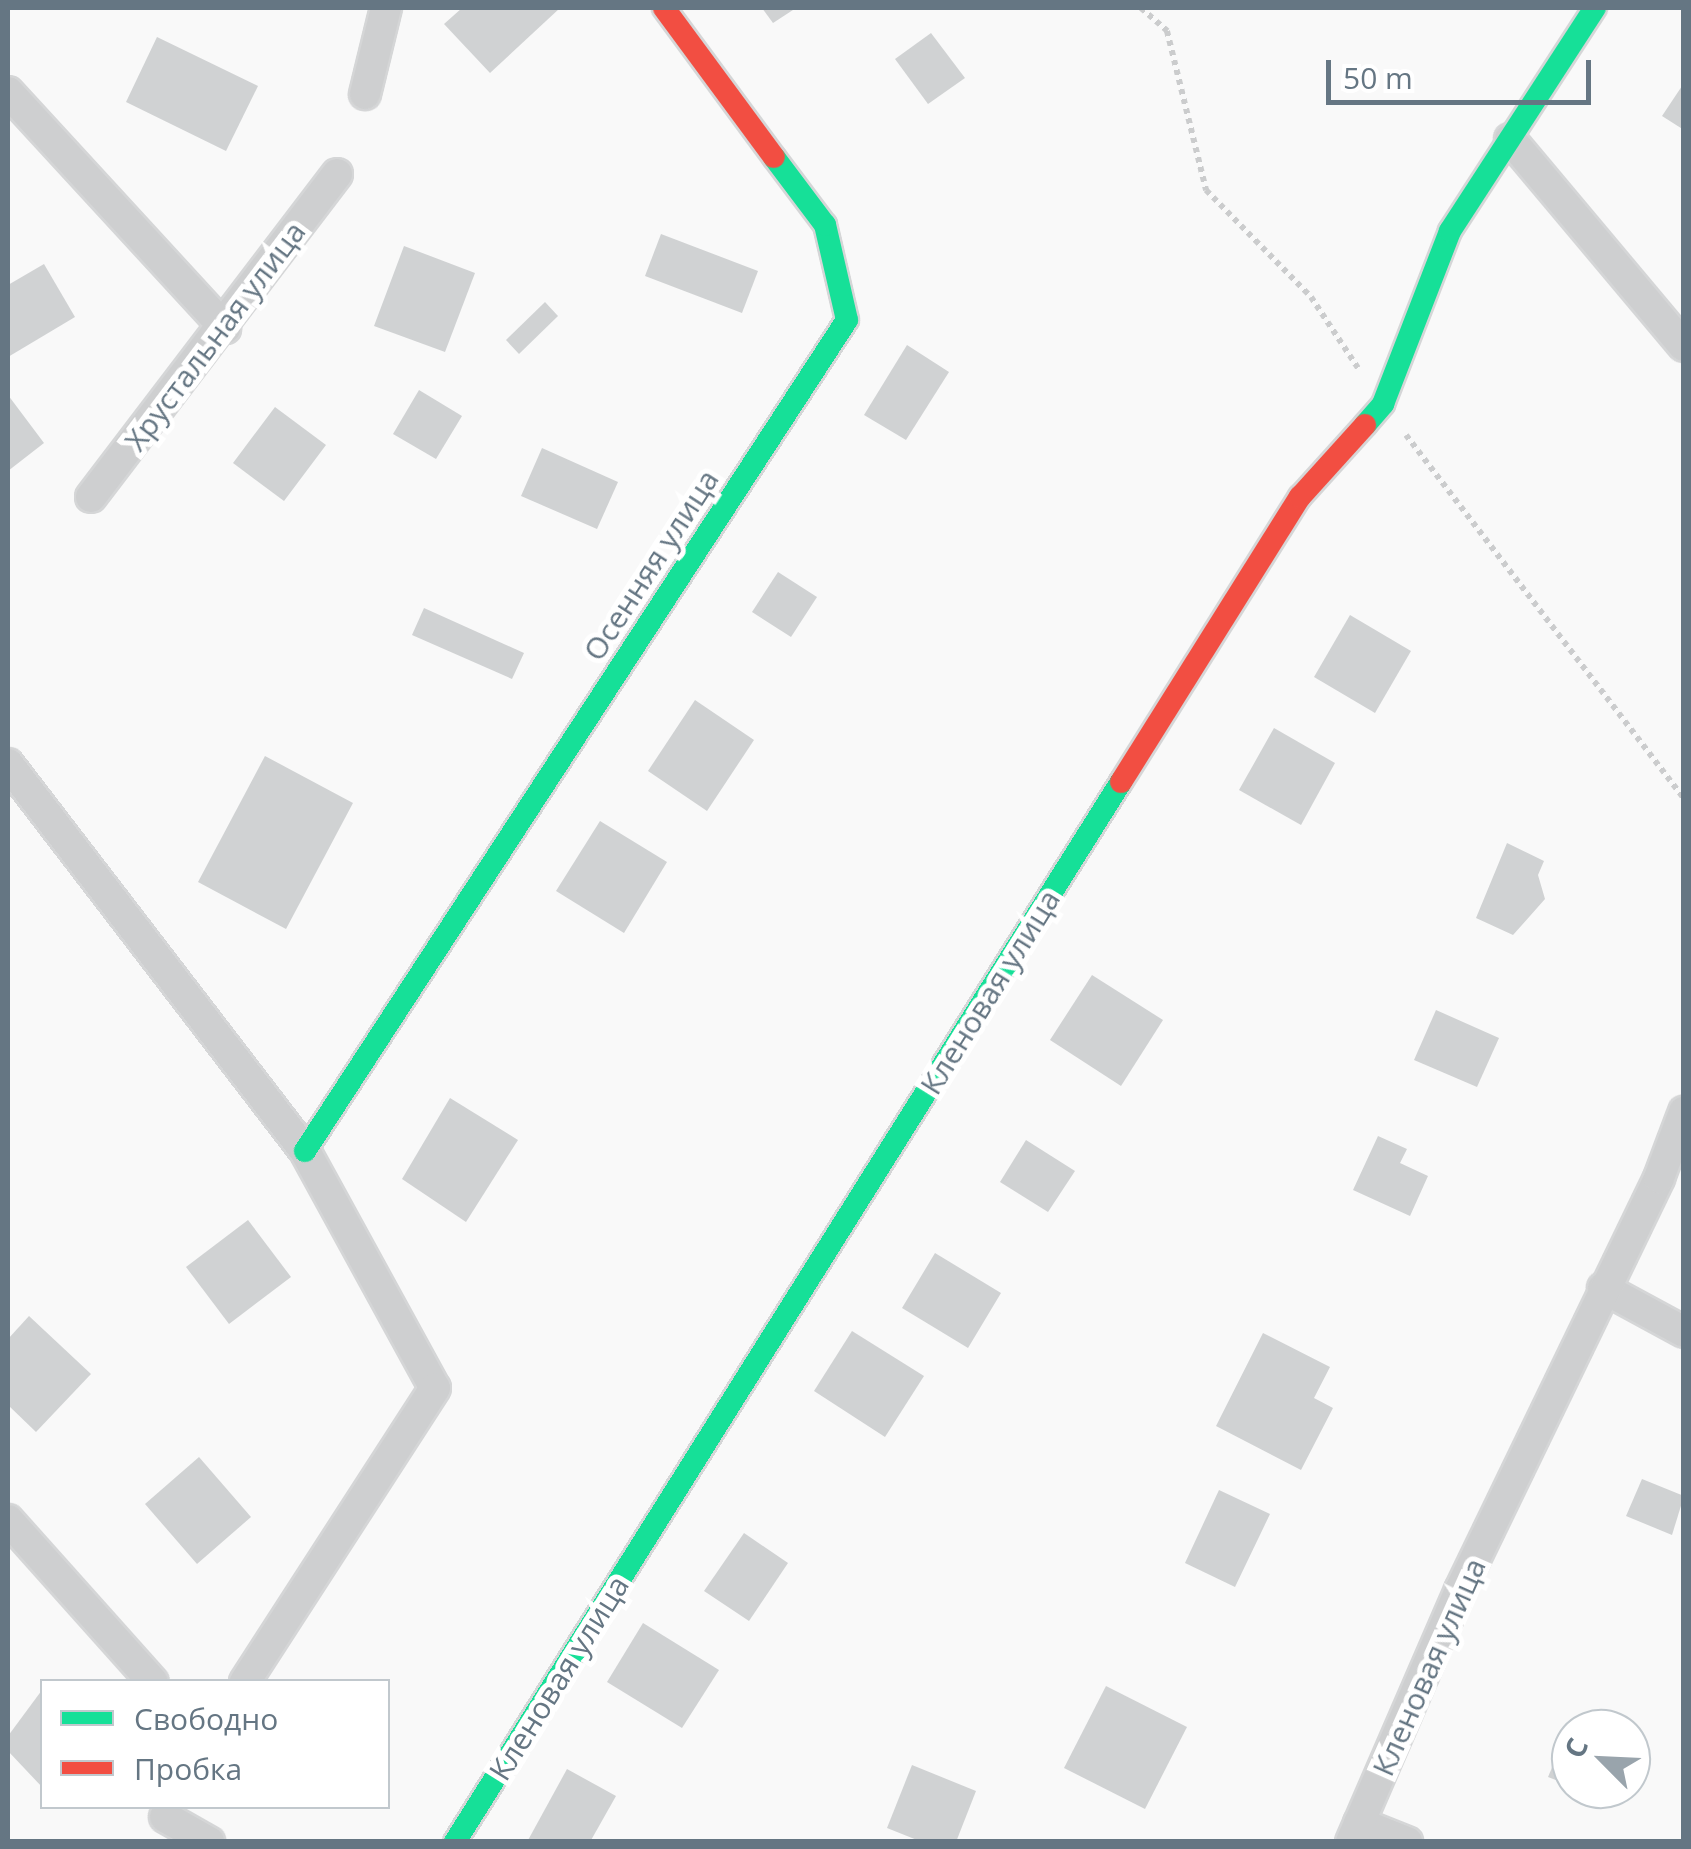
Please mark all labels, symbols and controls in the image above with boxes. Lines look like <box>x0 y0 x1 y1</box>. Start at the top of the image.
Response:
scale bar <box>1331 40 1596 102</box>
text: 50 m <box>1343 57 1413 98</box>
street label: Хрустальная улица <box>117 214 313 458</box>
street label: Осенняя улица <box>576 463 726 667</box>
street label: Кленовая улица <box>913 883 1067 1101</box>
street label: Кленовая улица <box>1365 1553 1493 1781</box>
street label: Кленовая улица <box>482 1569 636 1787</box>
legend <box>40 1679 390 1809</box>
text: Свободно <box>134 1698 278 1739</box>
north arrow <box>1551 1709 1651 1809</box>
text: С <box>1554 1732 1596 1763</box>
text: Пробка <box>134 1748 242 1789</box>

